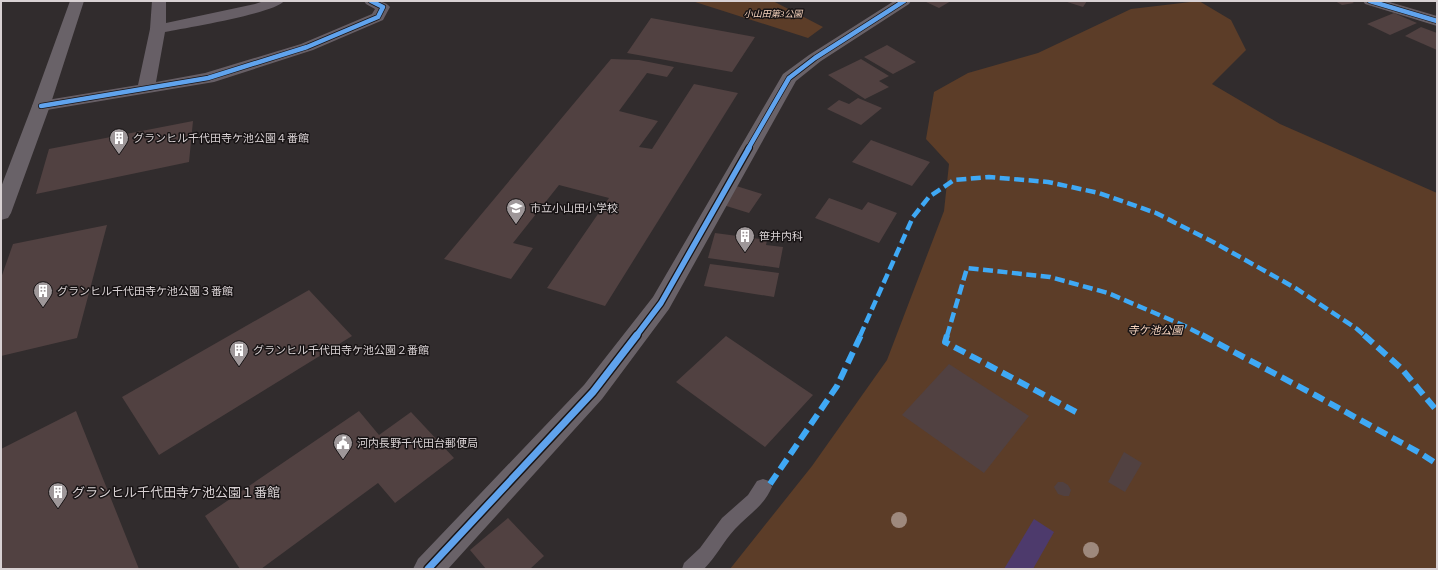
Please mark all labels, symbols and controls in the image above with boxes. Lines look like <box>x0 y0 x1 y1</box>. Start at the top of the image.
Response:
park label: 小山田第3公園 <box>744 9 804 19</box>
building icon: グランヒル千代田寺ケ池公園４番館 <box>108 127 130 155</box>
place label: グランヒル千代田寺ケ池公園４番館 <box>133 132 309 144</box>
school or university icon: 市立小山田小学校 <box>505 197 527 225</box>
place label: 市立小山田小学校 <box>530 202 618 214</box>
building icon: 笹井内科 <box>734 225 756 253</box>
place label: 笹井内科 <box>759 230 803 242</box>
building icon: グランヒル千代田寺ケ池公園３番館 <box>32 280 54 308</box>
place label: グランヒル千代田寺ケ池公園３番館 <box>57 285 233 297</box>
park label: 寺ケ池公園 <box>1128 324 1184 336</box>
building icon: グランヒル千代田寺ケ池公園２番館 <box>228 339 250 367</box>
place label: グランヒル千代田寺ケ池公園２番館 <box>253 344 429 356</box>
public building icon: 河内長野千代田台郵便局 <box>332 432 354 460</box>
place label: 河内長野千代田台郵便局 <box>357 437 478 449</box>
building icon: グランヒル千代田寺ケ池公園１番館 <box>47 481 69 509</box>
place label: グランヒル千代田寺ケ池公園１番館 <box>72 485 280 500</box>

